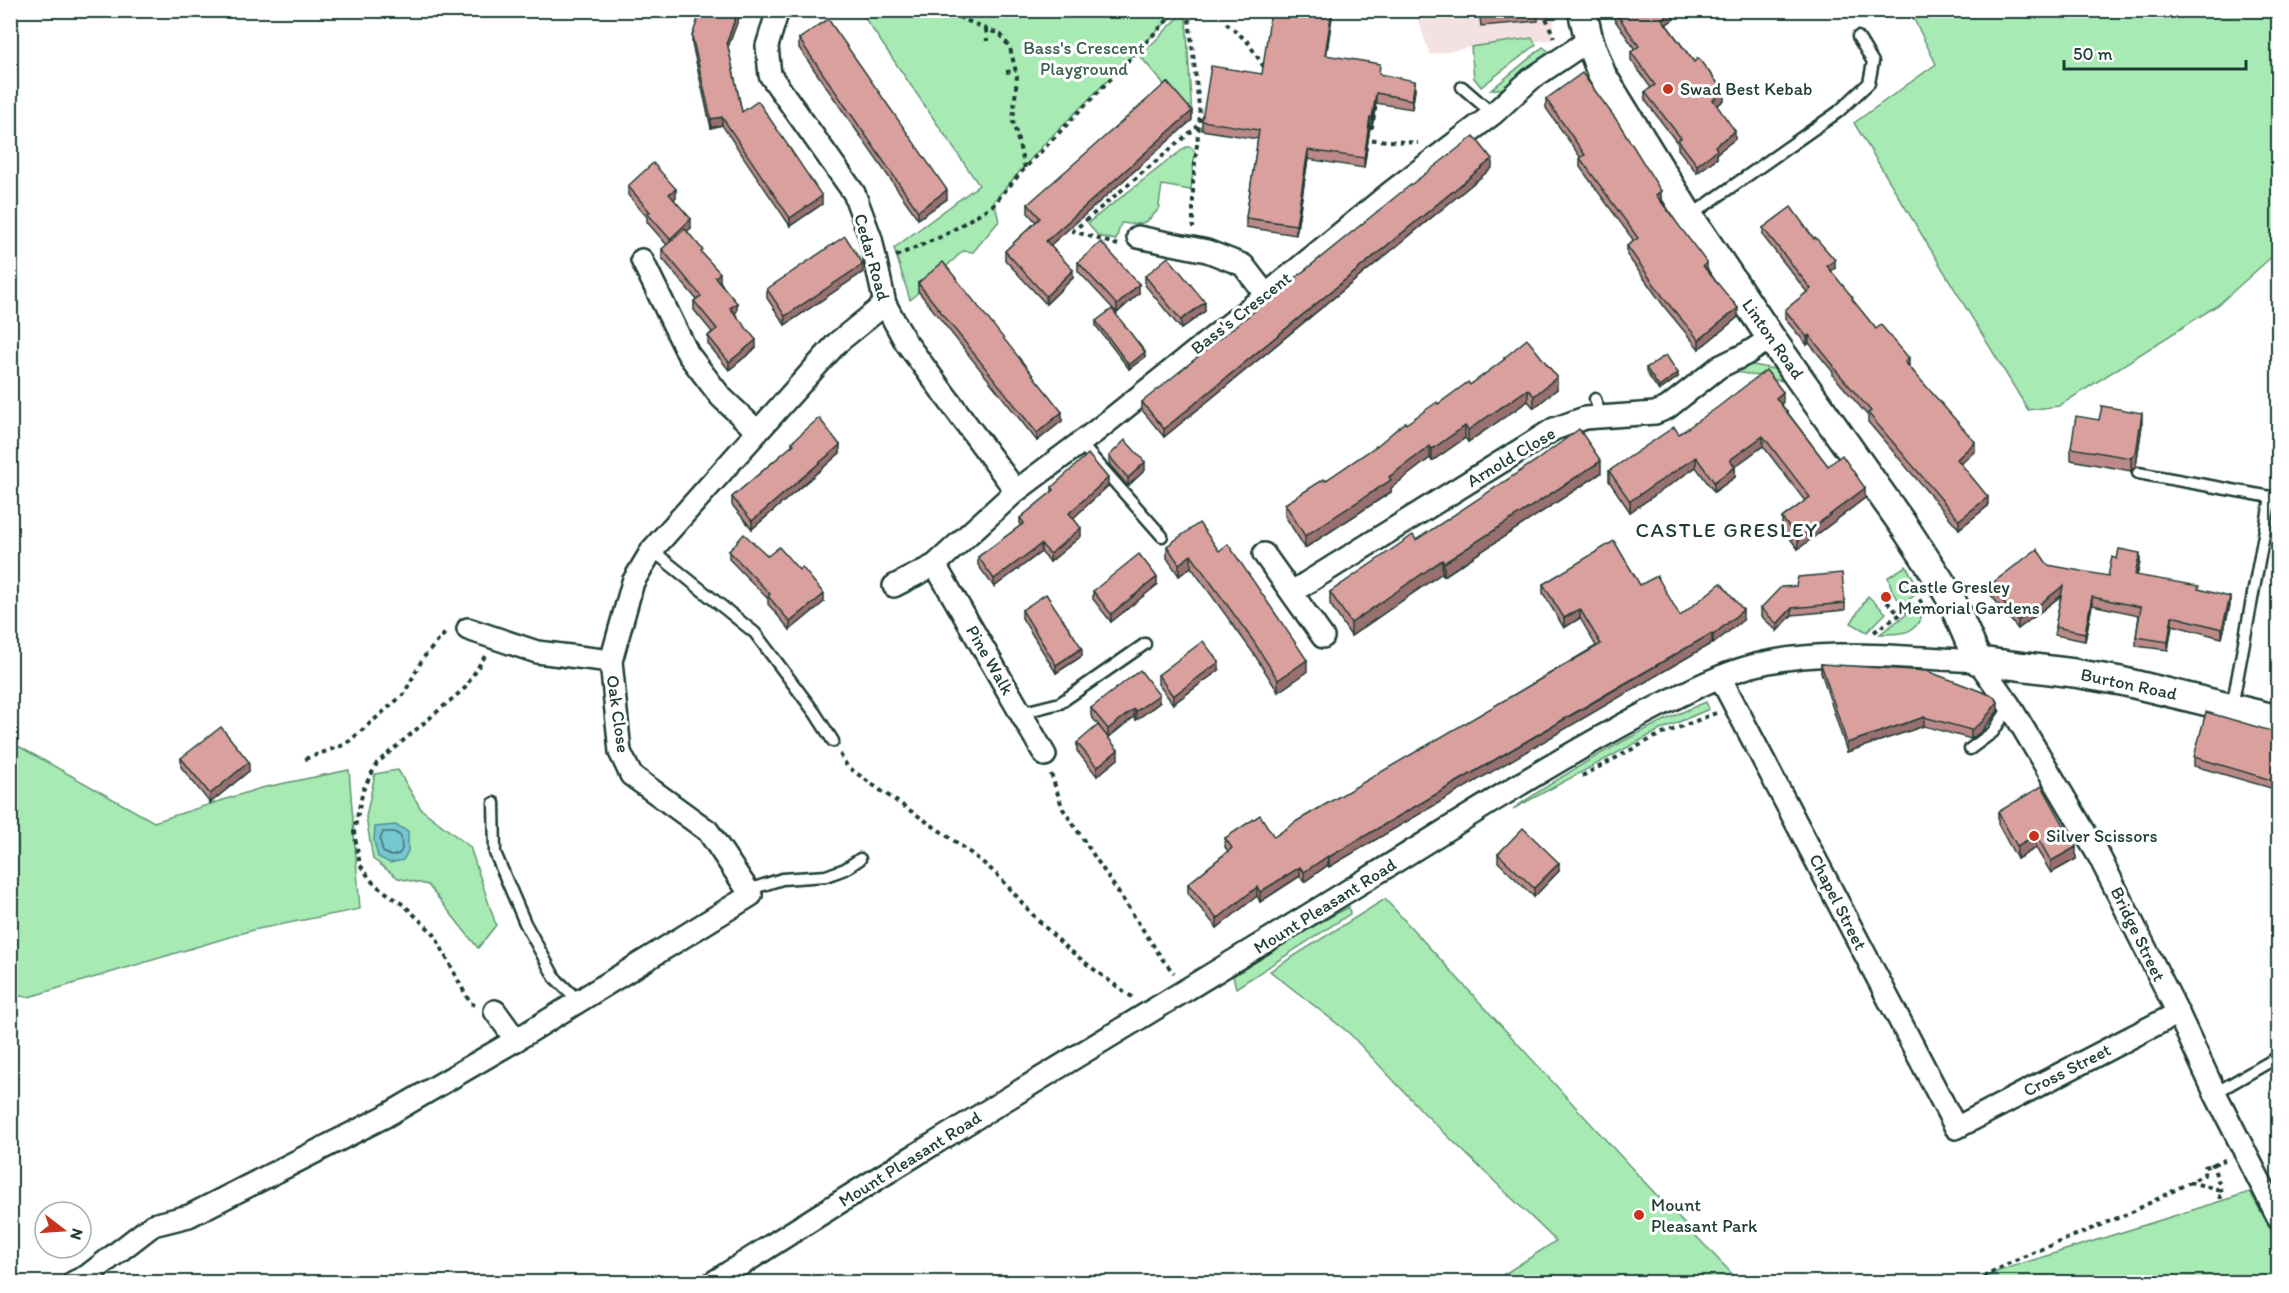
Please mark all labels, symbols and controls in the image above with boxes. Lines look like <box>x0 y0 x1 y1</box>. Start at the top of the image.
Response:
scale bar <box>2064 33 2246 71</box>
park label: Bass's Crescent Playground <box>1023 37 1145 80</box>
text: 50 m <box>2073 43 2113 65</box>
place label: Swad Best Kebab <box>1680 78 1813 100</box>
marker: Swad Best Kebab <box>1661 82 1675 96</box>
street label: Cedar Road <box>849 211 895 303</box>
street label: Bass's Crescent <box>1186 267 1296 359</box>
street label: Linton Road <box>1737 294 1809 384</box>
street label: Arnold Close <box>1463 422 1559 492</box>
district label: CASTLE GRESLEY <box>1635 517 1819 542</box>
place label: Castle Gresley Memorial Gardens <box>1898 576 2040 619</box>
marker: Castle Gresley Memorial Gardens <box>1879 590 1893 604</box>
street label: Pine Walk <box>961 621 1019 699</box>
street label: Burton Road <box>2079 663 2179 705</box>
street label: Oak Close <box>602 674 634 754</box>
place label: Silver Scissors <box>2046 825 2158 847</box>
marker: Silver Scissors <box>2027 829 2041 843</box>
street label: Chapel Street <box>1804 850 1872 954</box>
street label: Mount Pleasant Road <box>1250 853 1400 959</box>
street label: Bridge Street <box>2106 883 2170 985</box>
street label: Cross Street <box>2019 1038 2115 1101</box>
street label: Mount Pleasant Road <box>835 1106 985 1212</box>
place label: Mount Pleasant Park <box>1651 1194 1758 1237</box>
north arrow <box>33 1200 93 1260</box>
marker: Mount Pleasant Park <box>1632 1208 1646 1222</box>
text: N <box>66 1226 88 1242</box>

